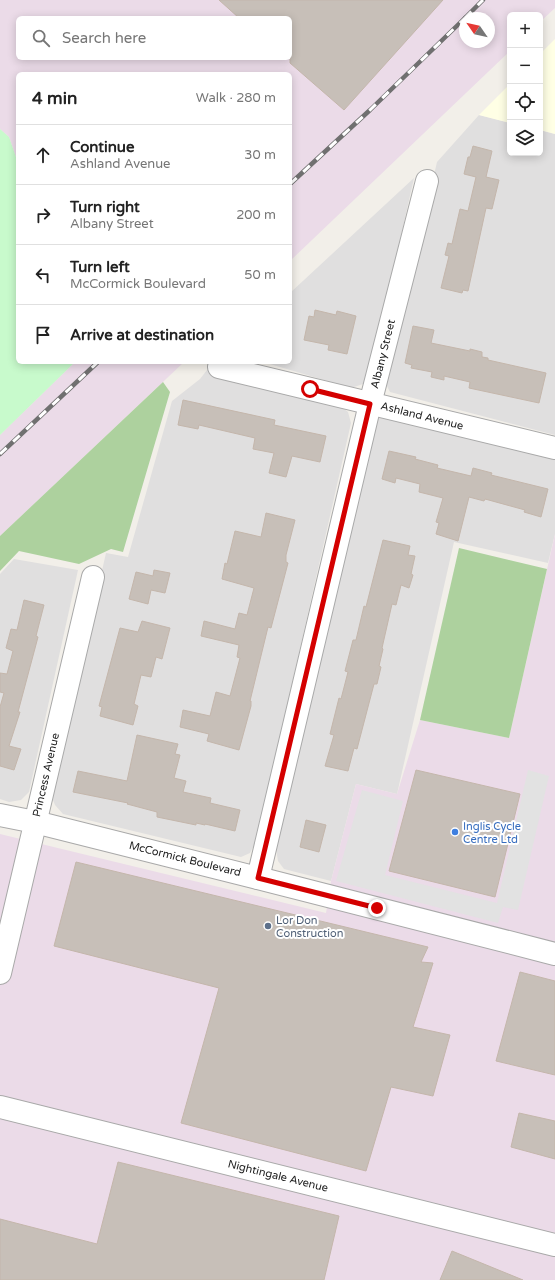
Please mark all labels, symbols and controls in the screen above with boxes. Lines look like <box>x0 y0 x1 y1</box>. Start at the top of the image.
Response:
north arrow <box>459 12 495 48</box>
map controls <box>507 12 543 156</box>
button: + <box>507 12 543 48</box>
search box <box>16 16 292 60</box>
icon: search <box>30 27 52 49</box>
text: Search here <box>62 29 146 47</box>
button: − <box>507 48 543 84</box>
button: locate <box>507 84 543 120</box>
text: 4 min <box>32 88 77 109</box>
text: Walk · 280 m <box>196 90 276 106</box>
button: layers <box>507 120 543 156</box>
text: Continue <box>70 138 134 156</box>
icon: ahead <box>32 144 54 166</box>
text: 30 m <box>244 147 276 163</box>
text: Ashland Avenue <box>70 156 170 172</box>
text: Turn right <box>70 198 140 216</box>
icon: right <box>32 204 54 226</box>
text: 200 m <box>236 207 276 223</box>
text: Albany Street <box>70 216 154 232</box>
text: Turn left <box>70 258 130 276</box>
icon: left <box>32 264 54 286</box>
text: 50 m <box>244 267 276 283</box>
text: McCormick Boulevard <box>70 276 206 292</box>
street label: Albany Street <box>368 318 398 390</box>
icon: arrive <box>32 324 54 346</box>
text: Arrive at destination <box>70 326 214 344</box>
route start <box>301 380 319 398</box>
street label: Ashland Avenue <box>379 399 465 433</box>
street label: Princess Avenue <box>30 732 62 818</box>
place label: Inglis Cycle Centre Ltd <box>463 820 521 846</box>
marker: Inglis Cycle Centre Ltd <box>450 827 460 837</box>
street label: McCormick Boulevard <box>128 839 242 879</box>
route end <box>368 899 386 917</box>
place label: Lor Don Construction <box>276 914 343 940</box>
marker: Lor Don Construction <box>263 921 273 931</box>
street label: Nightingale Avenue <box>226 1157 330 1195</box>

